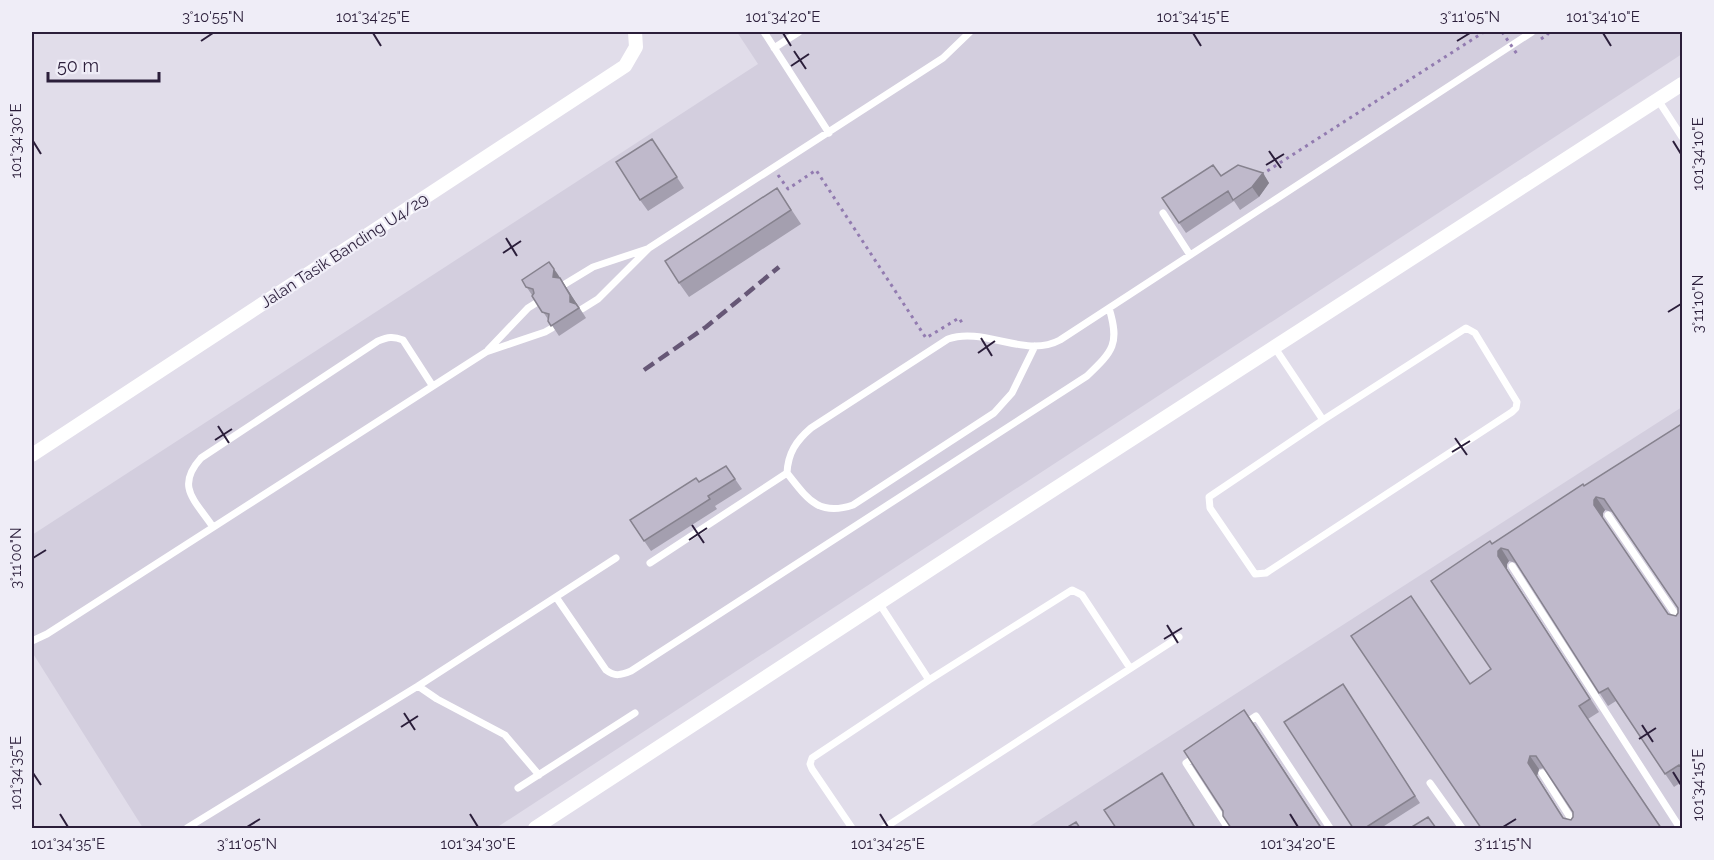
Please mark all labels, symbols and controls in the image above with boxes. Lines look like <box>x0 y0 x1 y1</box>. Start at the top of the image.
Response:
text: 3°10'55"N <box>182 8 244 26</box>
text: 101°34'25"E <box>336 8 410 26</box>
text: 101°34'20"E <box>746 8 820 26</box>
text: 101°34'15"E <box>1157 8 1229 26</box>
text: 3°11'05"N <box>1440 8 1500 26</box>
text: 101°34'10"E <box>1566 8 1640 26</box>
scale bar <box>48 45 159 83</box>
text: 50 m <box>57 55 99 76</box>
text: 101°34'30"E <box>7 103 25 179</box>
text: 101°34'10"E <box>1689 117 1707 191</box>
street label: Jalan Tasik Banding U4/29 <box>257 189 432 312</box>
text: 3°11'10"N <box>1689 275 1707 333</box>
text: 3°11'00"N <box>7 527 25 589</box>
text: 101°34'35"E <box>7 736 25 810</box>
text: 101°34'15"E <box>1689 749 1707 821</box>
text: 101°34'35"E <box>31 835 105 853</box>
text: 3°11'05"N <box>217 835 277 853</box>
text: 101°34'30"E <box>440 835 516 853</box>
text: 101°34'25"E <box>851 835 925 853</box>
text: 101°34'20"E <box>1261 835 1335 853</box>
text: 3°11'15"N <box>1474 835 1532 853</box>

